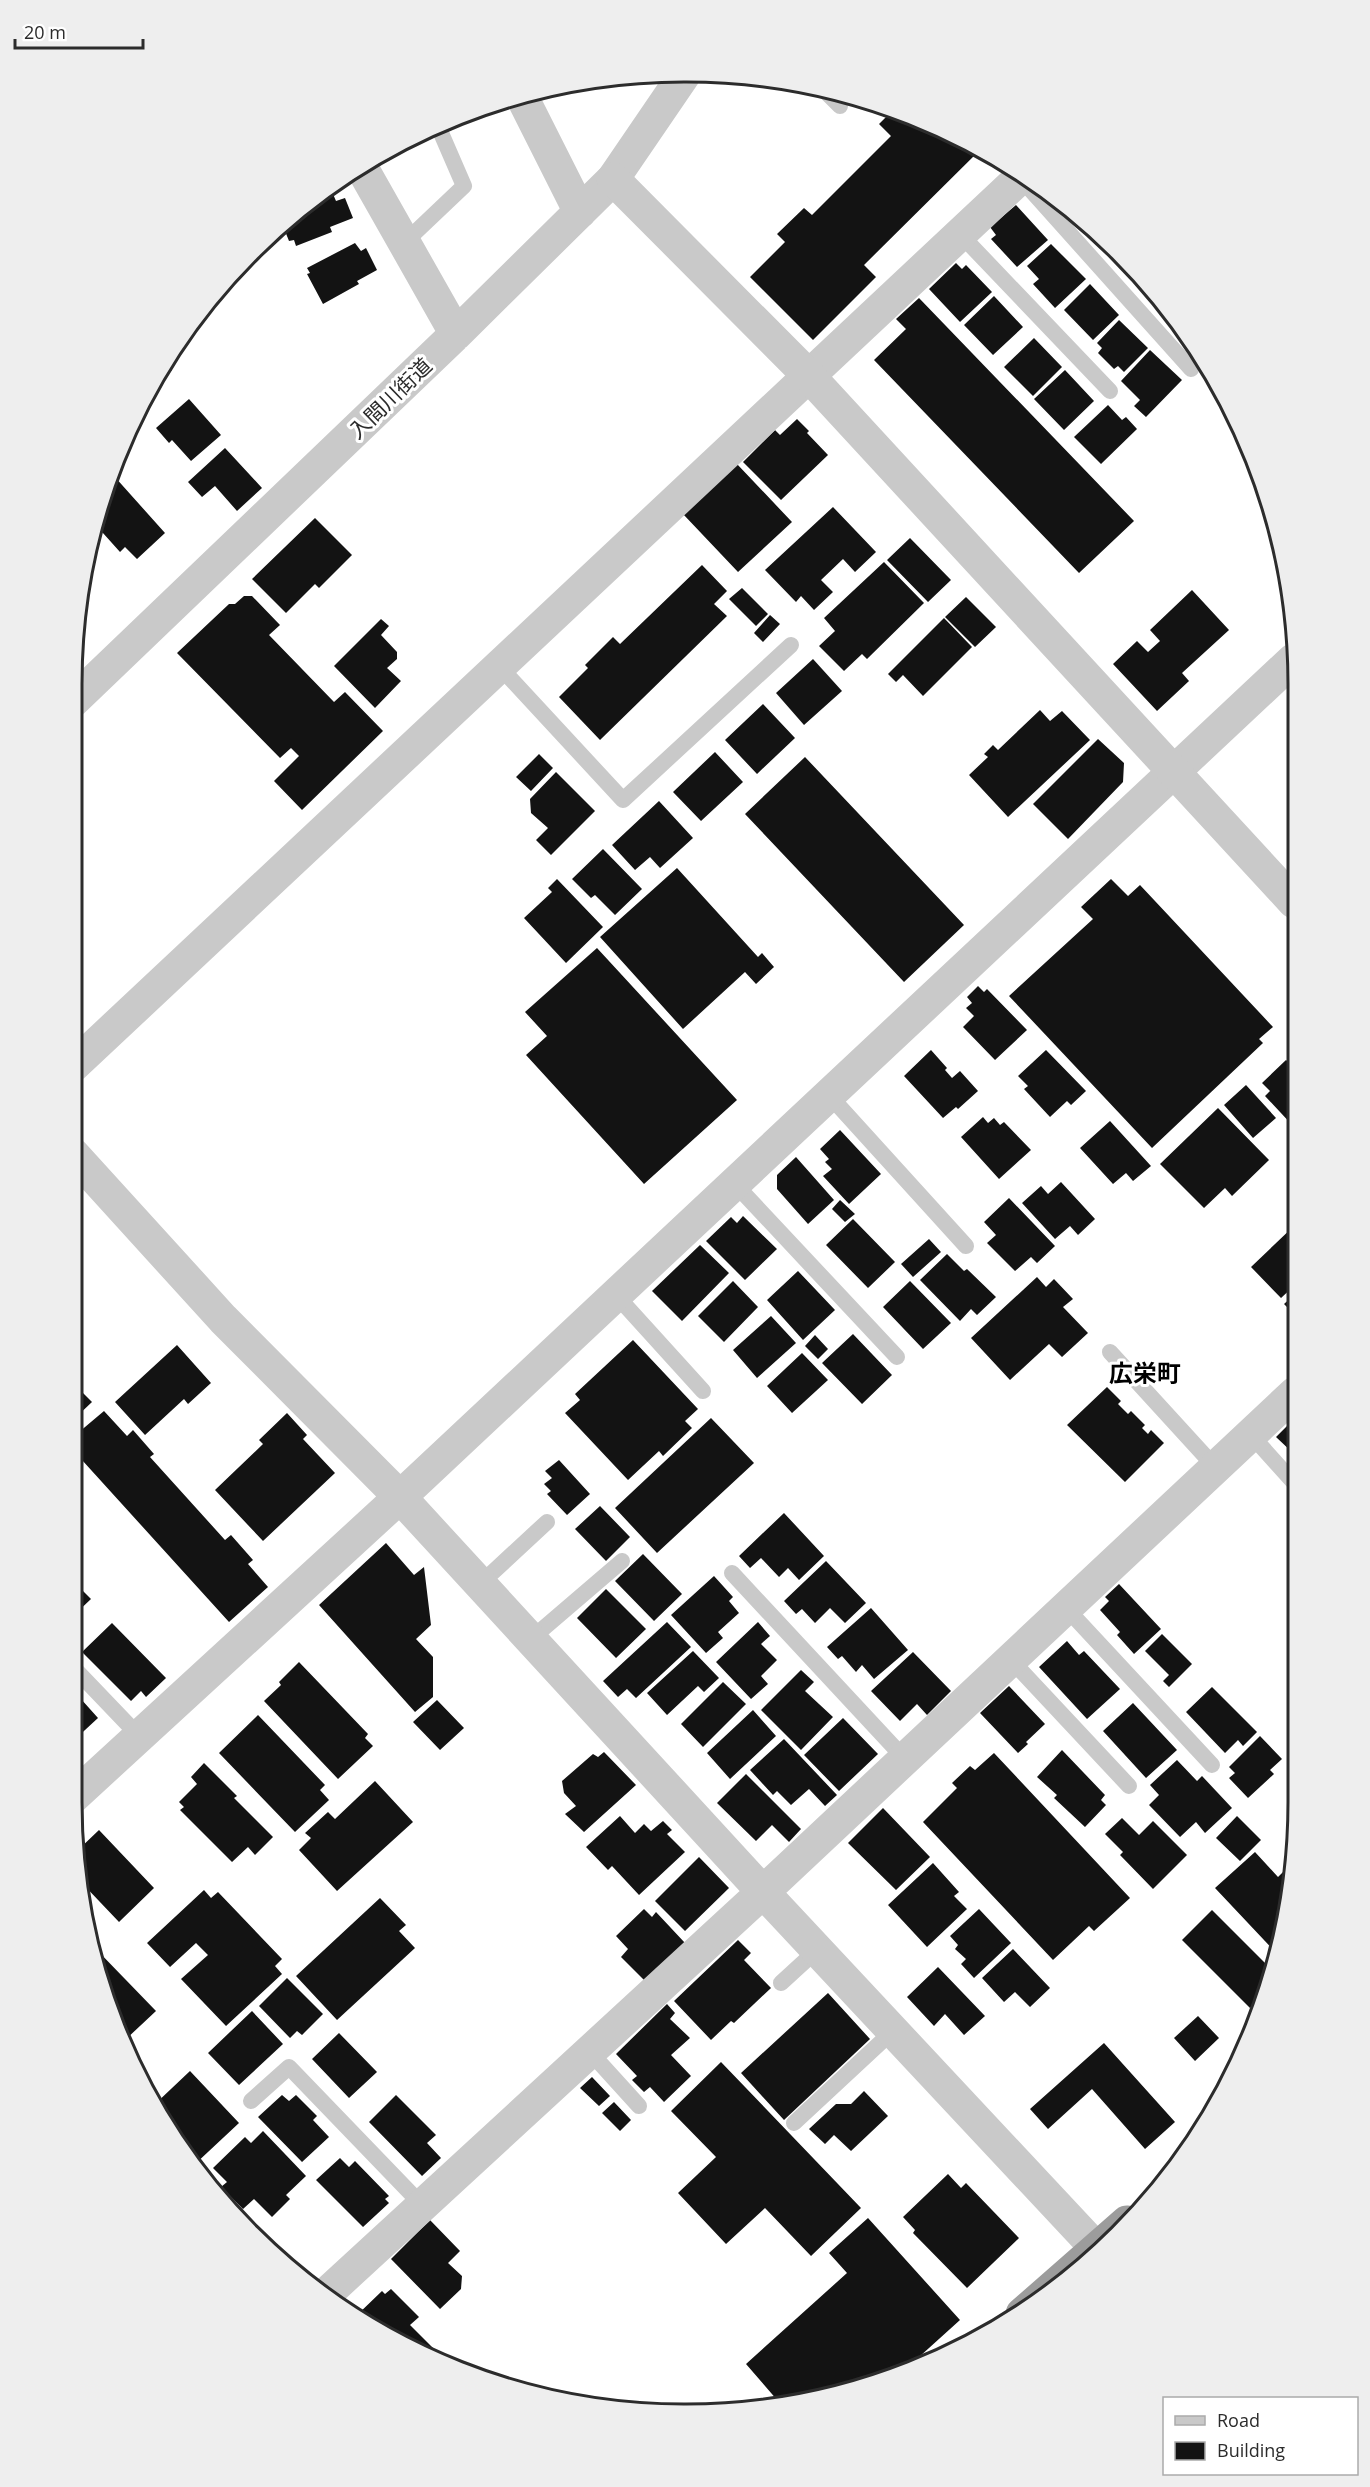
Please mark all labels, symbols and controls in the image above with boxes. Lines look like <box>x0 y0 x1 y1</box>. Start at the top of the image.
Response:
scale bar <box>15 12 142 50</box>
text: 20 m <box>24 20 66 44</box>
street label: 入間川街道 <box>343 351 437 445</box>
district label: 広栄町 <box>1109 1356 1181 1389</box>
legend <box>1163 2397 1358 2475</box>
text: Road <box>1217 2408 1260 2432</box>
text: Building <box>1217 2438 1285 2462</box>

